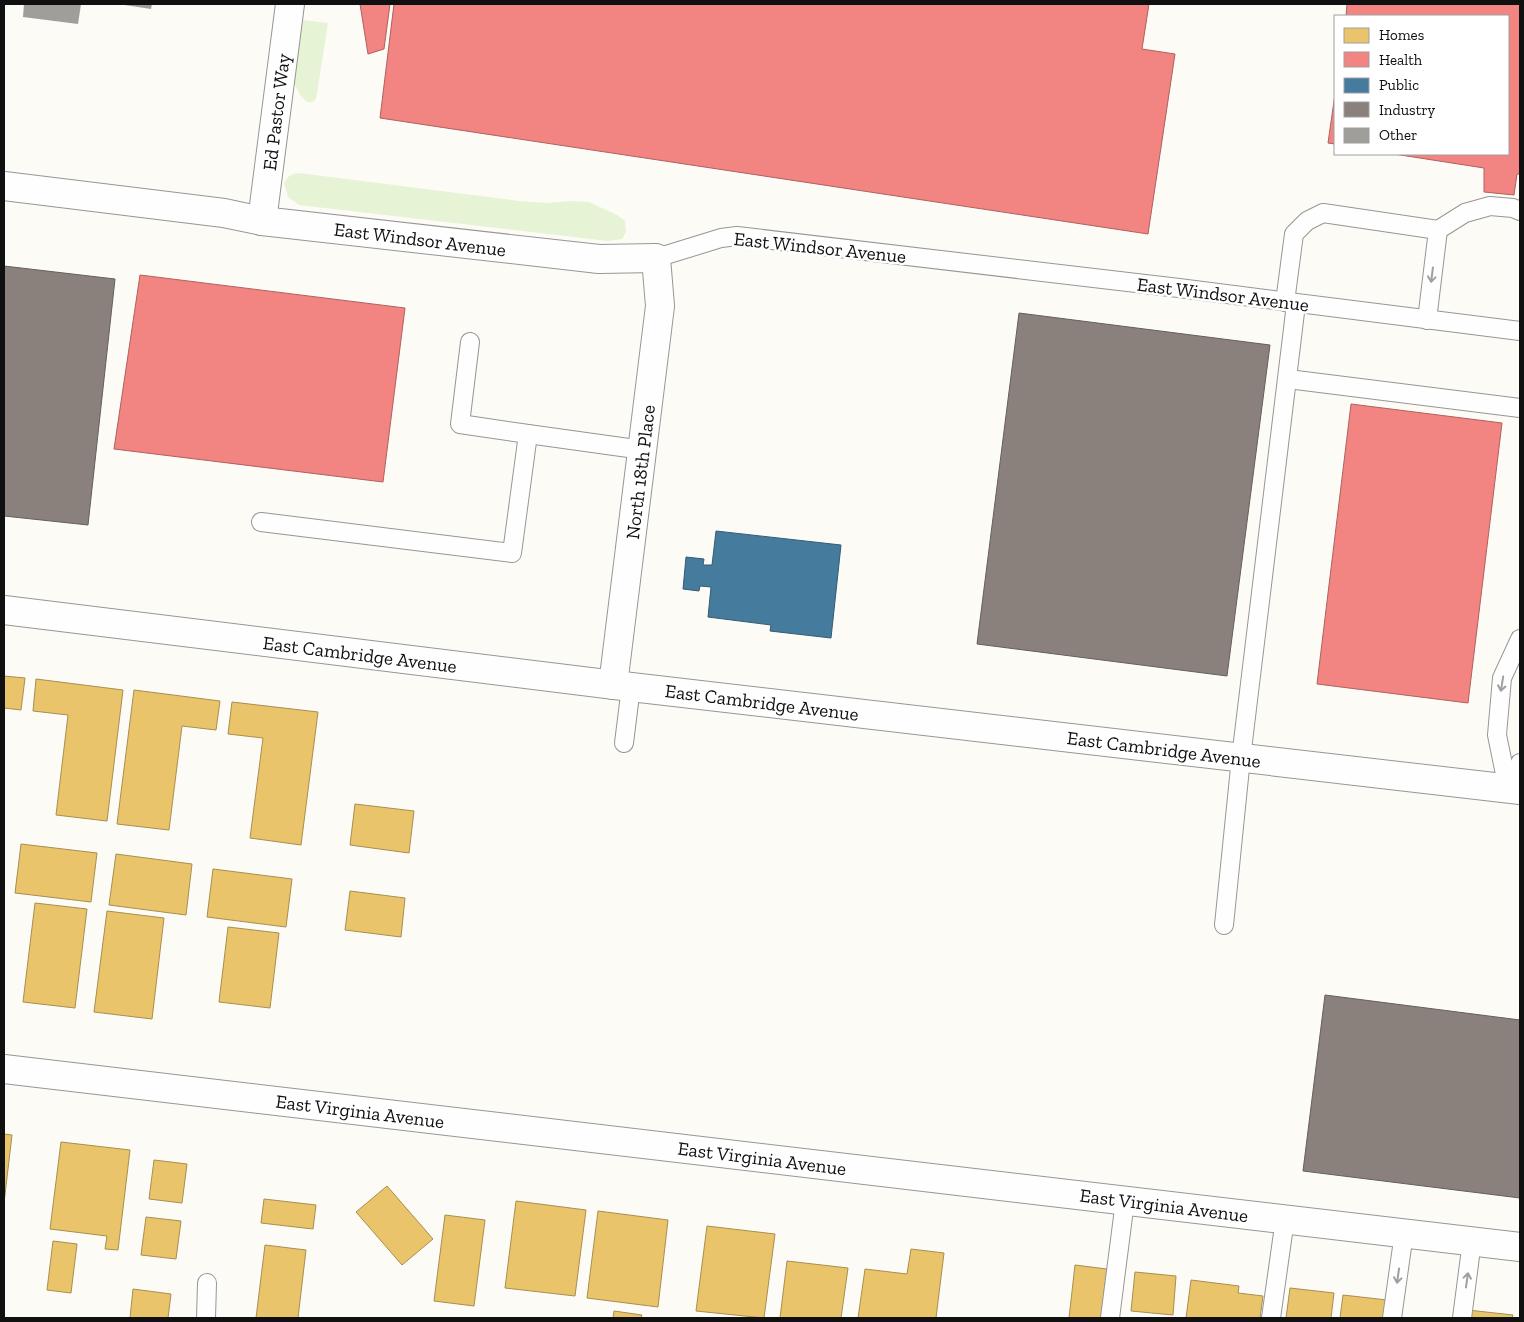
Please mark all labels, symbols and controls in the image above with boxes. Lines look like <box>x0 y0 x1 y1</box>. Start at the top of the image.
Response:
legend <box>1334 15 1509 155</box>
text: Homes <box>1379 26 1424 44</box>
text: Health <box>1379 51 1423 69</box>
street label: Ed Pastor Way <box>258 52 295 172</box>
text: Public <box>1379 76 1419 94</box>
text: Industry <box>1379 101 1436 119</box>
text: Other <box>1379 126 1417 144</box>
street label: East Windsor Avenue <box>333 218 507 261</box>
street label: East Windsor Avenue <box>733 227 907 268</box>
one-way arrow <box>1427 266 1437 282</box>
street label: East Windsor Avenue <box>1136 273 1310 316</box>
street label: North 18th Place <box>621 403 660 541</box>
street label: East Cambridge Avenue <box>262 631 458 678</box>
one-way arrow <box>1497 675 1507 691</box>
street label: East Cambridge Avenue <box>664 679 860 726</box>
street label: East Cambridge Avenue <box>1066 726 1262 773</box>
street label: East Virginia Avenue <box>274 1090 446 1133</box>
street label: East Virginia Avenue <box>676 1137 848 1180</box>
street label: East Virginia Avenue <box>1078 1184 1250 1227</box>
one-way arrow <box>1393 1268 1403 1284</box>
one-way arrow <box>1462 1272 1472 1288</box>

